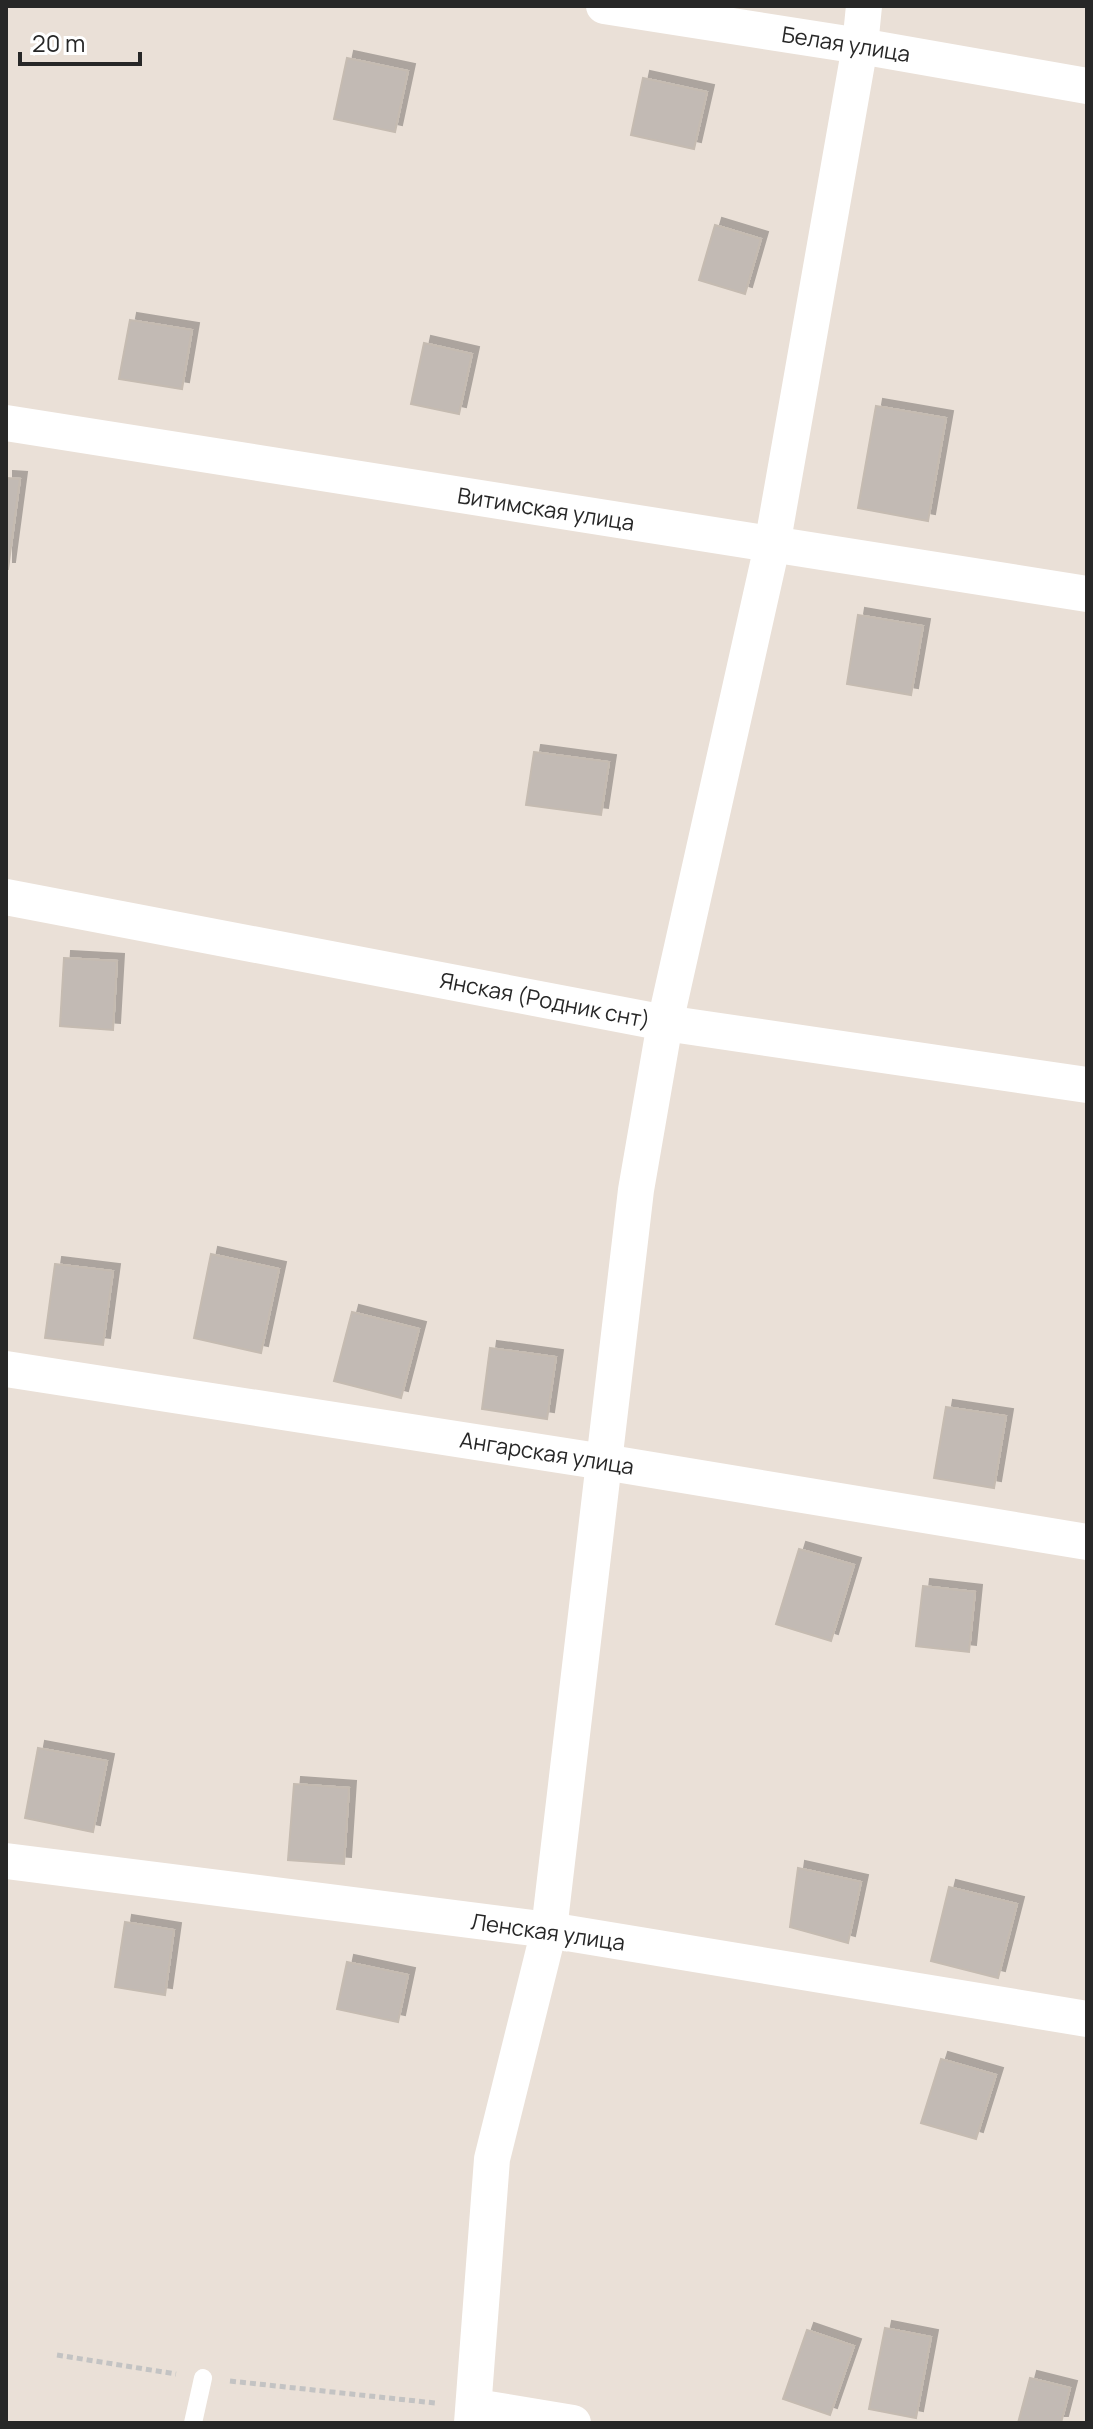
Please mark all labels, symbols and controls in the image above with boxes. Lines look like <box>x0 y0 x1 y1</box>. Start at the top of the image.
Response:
scale bar <box>20 16 140 66</box>
street label: Белая улица <box>780 19 912 69</box>
text: 20 m <box>32 26 85 59</box>
street label: Витимская улица <box>455 480 637 538</box>
street label: Янская (Родник снт) <box>437 965 653 1035</box>
street label: Ангарская улица <box>458 1424 636 1482</box>
street label: Ленская улица <box>469 1906 627 1958</box>

